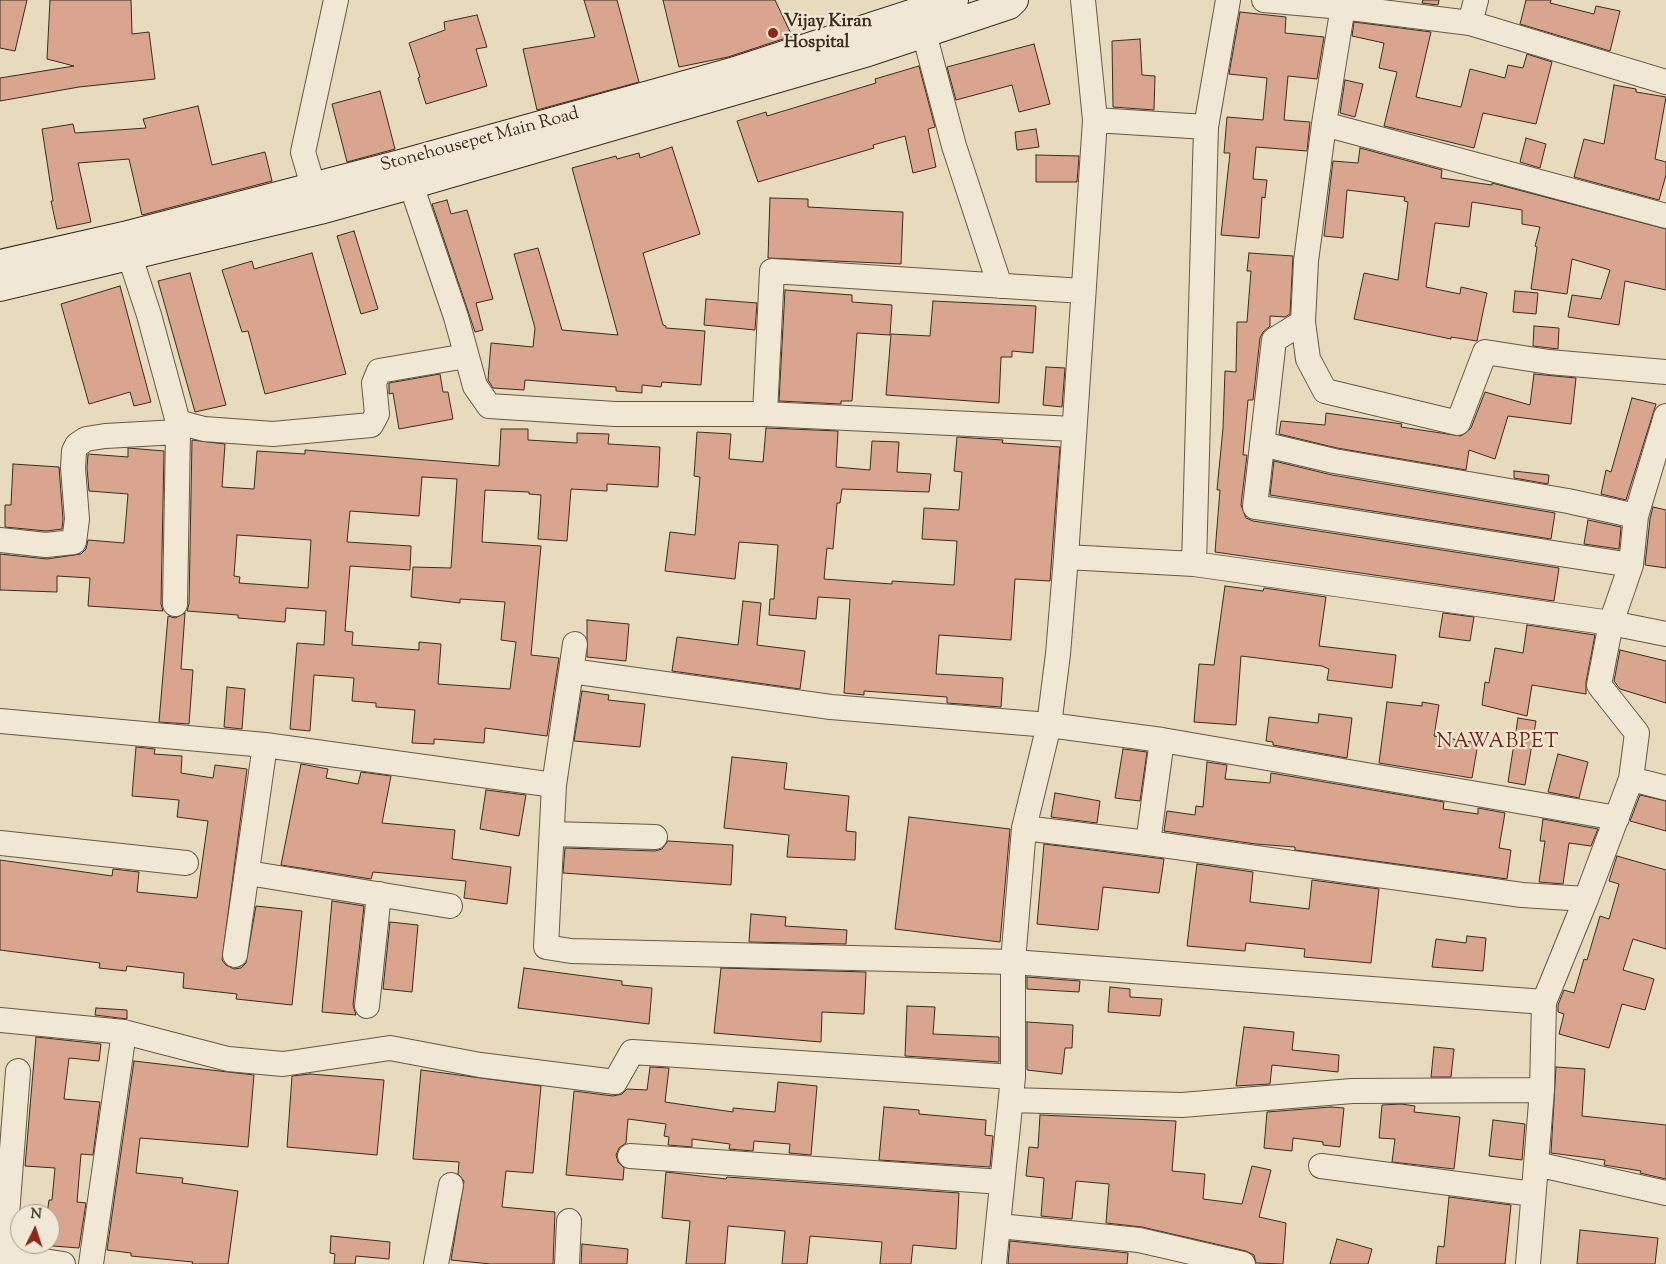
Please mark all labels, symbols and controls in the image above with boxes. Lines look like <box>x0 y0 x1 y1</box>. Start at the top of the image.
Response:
place label: Vijay Kiran Hospital <box>784 12 872 54</box>
marker: Vijay Kiran Hospital <box>766 26 780 40</box>
street label: Stonehousepet Main Road <box>378 104 582 178</box>
district label: NAWABPET <box>1436 732 1560 756</box>
north arrow <box>10 1204 60 1254</box>
text: N <box>30 1205 42 1225</box>

